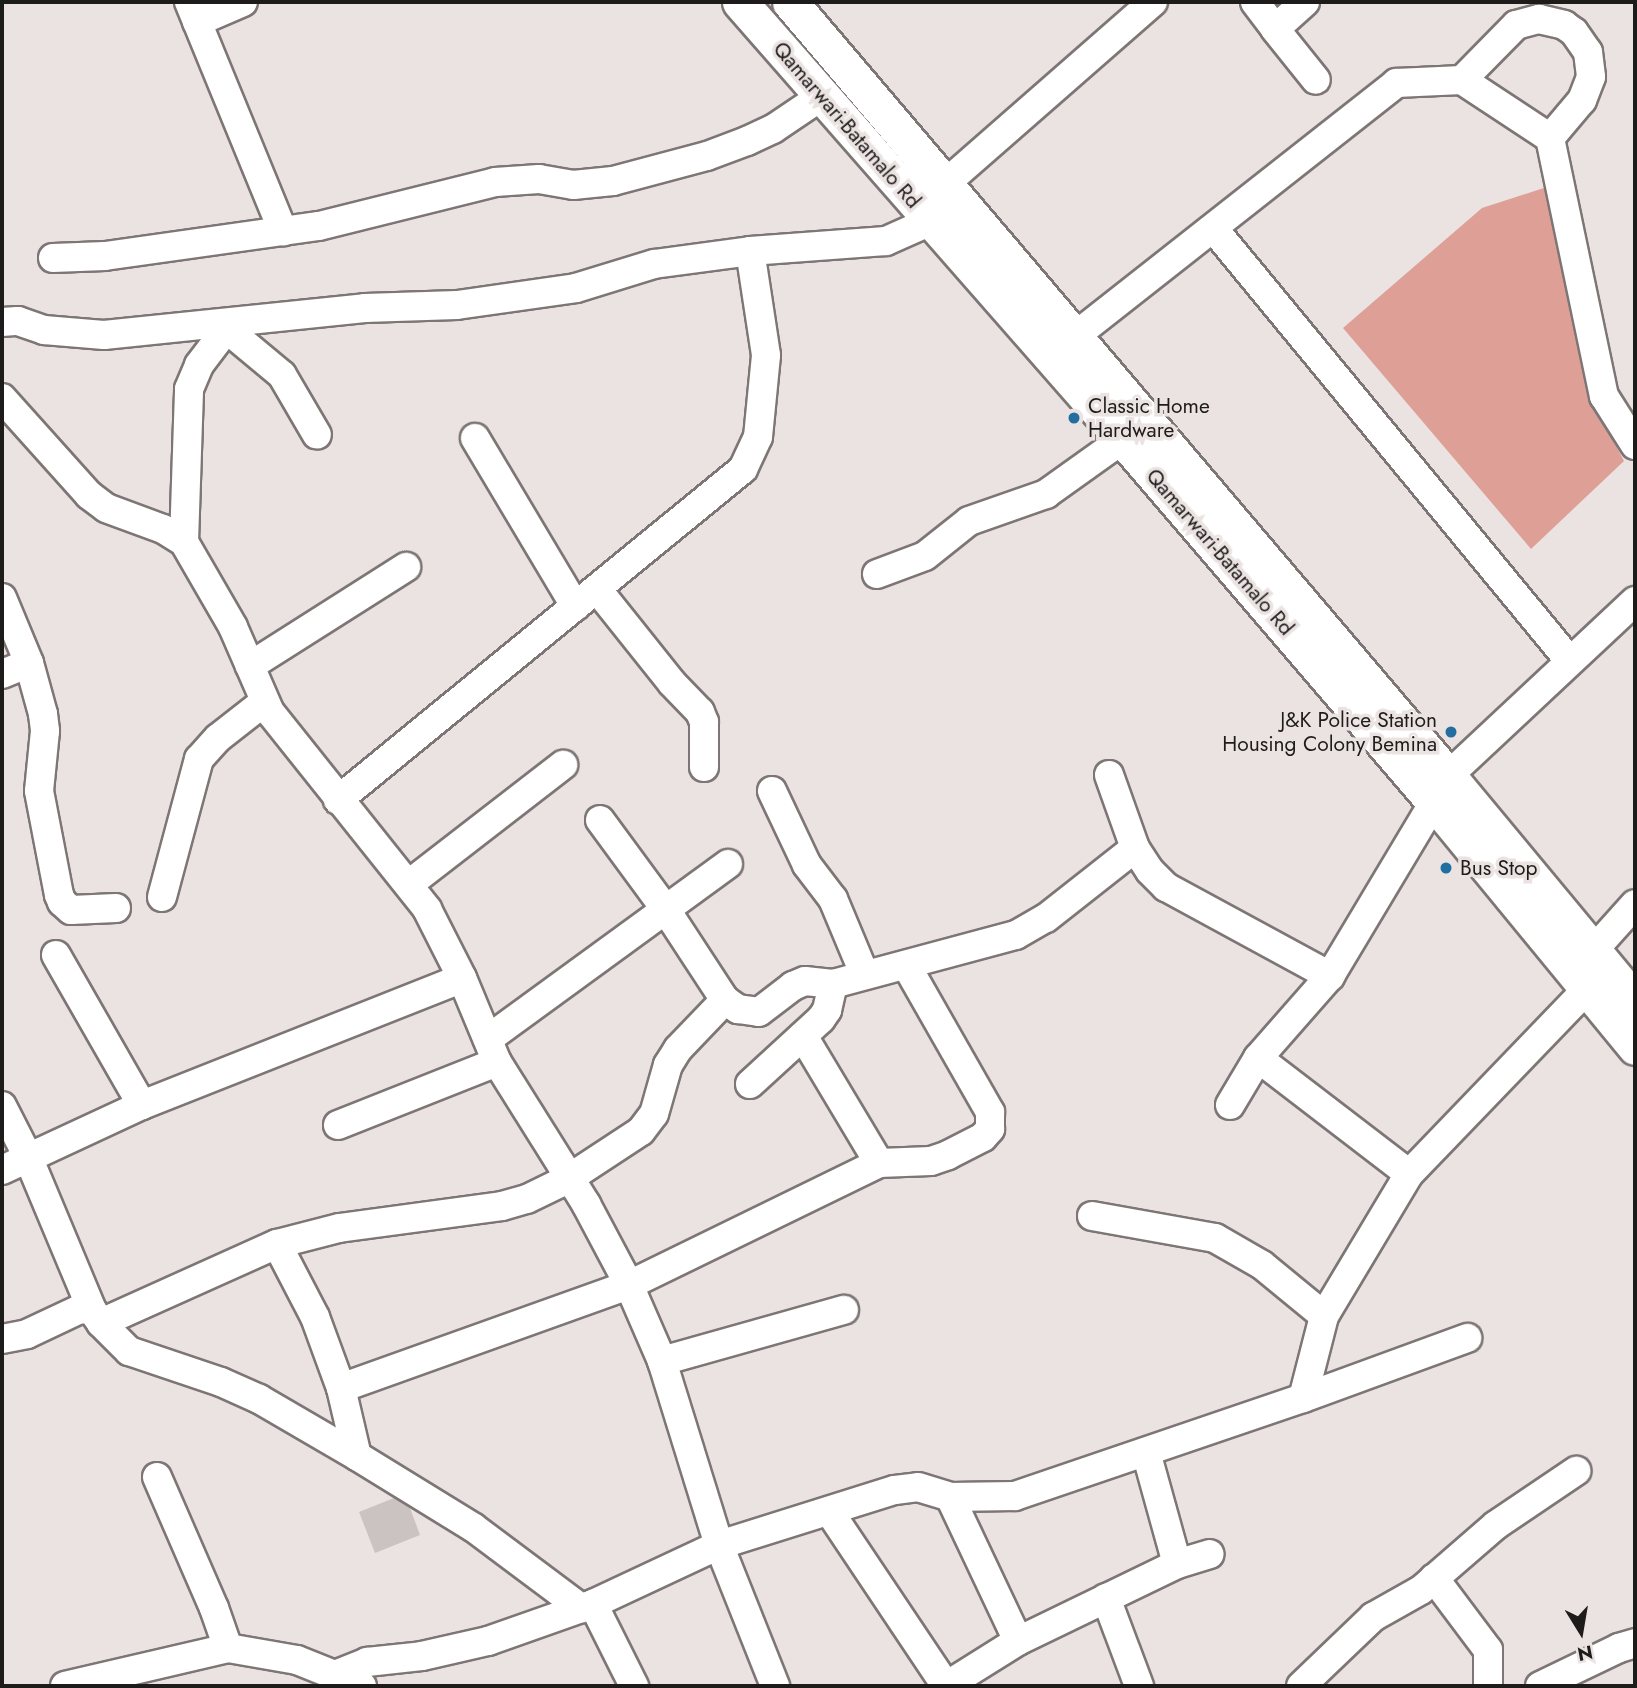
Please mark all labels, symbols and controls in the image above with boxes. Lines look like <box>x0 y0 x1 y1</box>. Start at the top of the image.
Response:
street label: Qamarwari-Batamalo Rd <box>768 37 926 213</box>
place label: Classic Home Hardware <box>1088 393 1210 443</box>
marker: Classic Home Hardware <box>1066 410 1082 426</box>
street label: Qamarwari-Batamalo Rd <box>1141 464 1299 640</box>
place label: J&K Police Station Housing Colony Bemina <box>1222 707 1437 757</box>
marker: J&K Police Station Housing Colony Bemina <box>1443 724 1459 740</box>
place label: Bus Stop <box>1460 855 1537 881</box>
marker: Bus Stop <box>1438 860 1454 876</box>
north arrow <box>1546 1597 1616 1667</box>
text: N <box>1575 1638 1595 1668</box>

